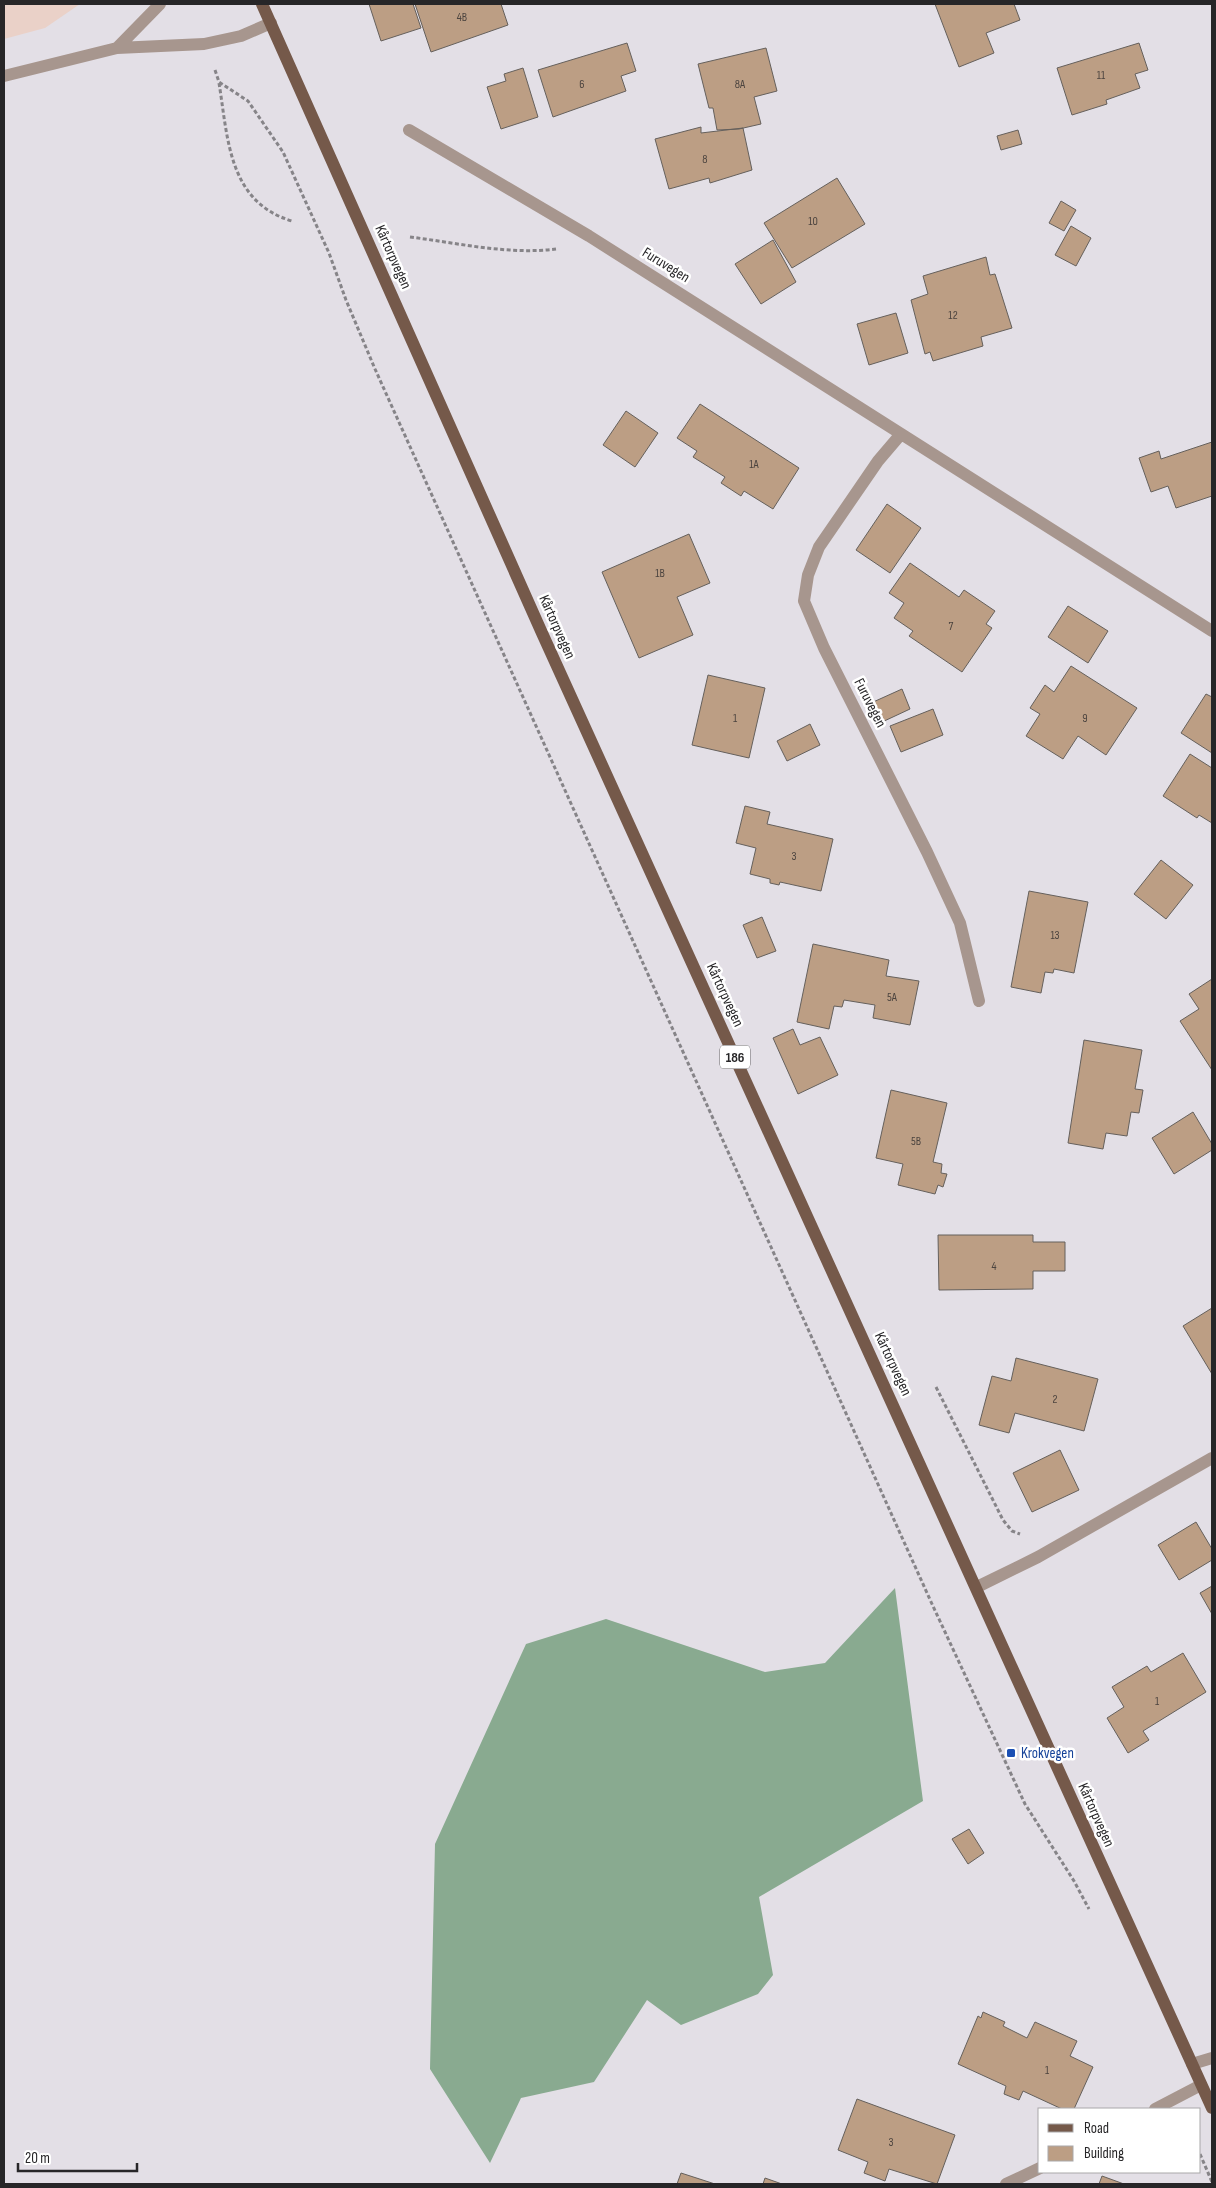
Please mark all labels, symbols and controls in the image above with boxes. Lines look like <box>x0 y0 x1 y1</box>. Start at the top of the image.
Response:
house number: 4B <box>457 10 467 25</box>
house number: 11 <box>1097 68 1106 83</box>
house number: 6 <box>579 77 585 92</box>
house number: 8A <box>735 77 746 92</box>
house number: 8 <box>702 152 708 167</box>
house number: 10 <box>808 214 818 229</box>
street label: Kårtorpvegen <box>370 222 416 292</box>
street label: Furuvegen <box>639 243 693 287</box>
house number: 12 <box>948 308 958 323</box>
house number: 1A <box>749 457 760 472</box>
house number: 1B <box>655 566 665 581</box>
street label: Kårtorpvegen <box>534 592 580 662</box>
house number: 7 <box>949 619 954 634</box>
street label: Furuvegen <box>850 675 890 731</box>
house number: 1 <box>733 711 738 726</box>
house number: 9 <box>1082 711 1088 726</box>
house number: 3 <box>791 849 797 864</box>
house number: 13 <box>1050 928 1060 943</box>
street label: Kårtorpvegen <box>702 960 748 1030</box>
house number: 5A <box>887 990 898 1005</box>
road number: 186 <box>720 1046 750 1068</box>
house number: 5B <box>911 1134 921 1149</box>
house number: 4 <box>991 1259 997 1274</box>
street label: Kårtorpvegen <box>870 1329 916 1399</box>
house number: 2 <box>1053 1392 1058 1407</box>
house number: 1 <box>1155 1694 1160 1709</box>
place label: Krokvegen <box>1021 1744 1074 1763</box>
marker: Krokvegen <box>1005 1747 1017 1759</box>
street label: Kårtorpvegen <box>1073 1780 1119 1850</box>
house number: 1 <box>1045 2063 1050 2078</box>
legend <box>1038 2108 1201 2173</box>
text: Road <box>1084 2119 1109 2138</box>
house number: 3 <box>888 2135 894 2150</box>
scale bar <box>18 2140 136 2172</box>
text: Building <box>1084 2144 1124 2163</box>
text: 20 m <box>25 2149 50 2168</box>

